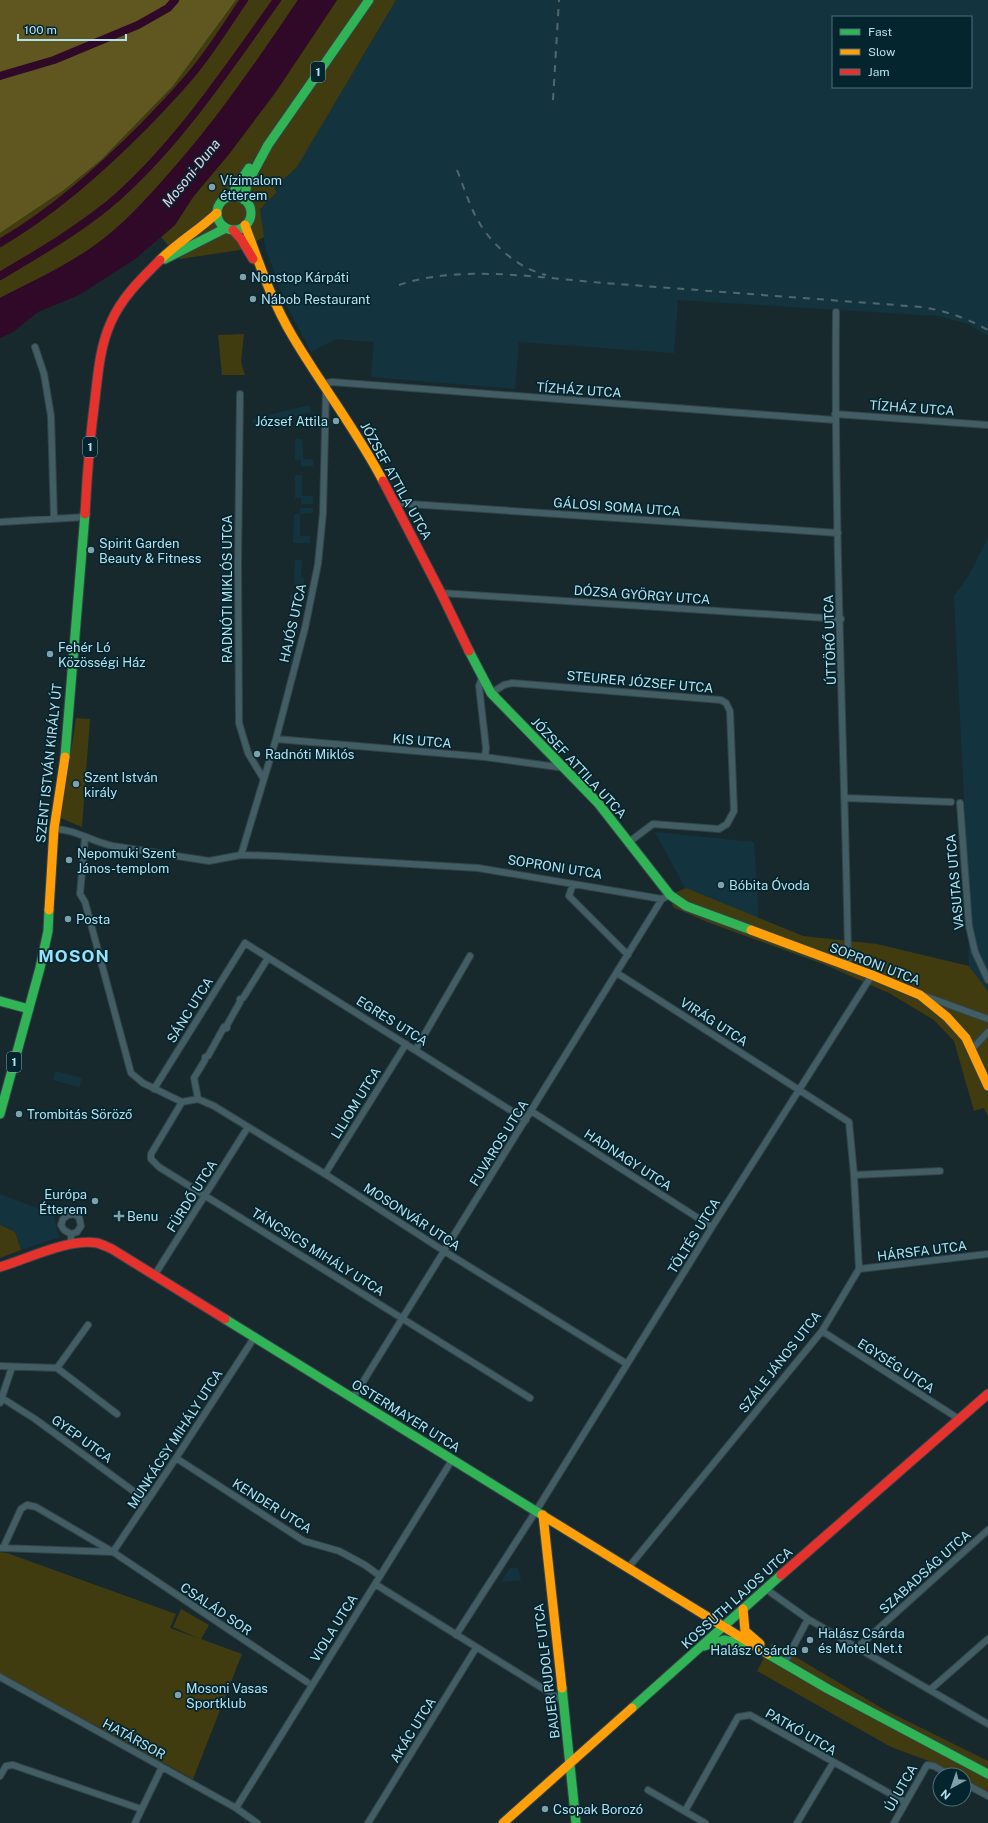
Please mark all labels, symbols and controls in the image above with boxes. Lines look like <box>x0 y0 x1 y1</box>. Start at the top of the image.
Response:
scale bar <box>18 16 126 42</box>
legend <box>832 16 972 88</box>
text: 100 m <box>24 23 57 37</box>
text: Fast <box>868 25 893 39</box>
text: Slow <box>868 45 896 59</box>
road number: 1 <box>311 62 325 82</box>
text: Jam <box>868 65 890 79</box>
water label: Mosoni-Duna <box>159 136 223 210</box>
place label: Vízimalom étterem <box>220 173 282 203</box>
marker: Vízimalom étterem <box>207 182 217 192</box>
place label: Nonstop Kárpáti <box>251 270 349 285</box>
marker: Nonstop Kárpáti <box>238 272 248 282</box>
place label: Nábob Restaurant <box>261 292 370 307</box>
marker: Nábob Restaurant <box>248 294 258 304</box>
street label: TÍZHÁZ UTCA <box>536 379 622 400</box>
street label: TÍZHÁZ UTCA <box>869 397 955 418</box>
place label: József Attila <box>255 414 328 429</box>
marker: József Attila <box>331 416 341 426</box>
street label: JÓZSEF ATTILA UTCA <box>357 419 436 543</box>
road number: 1 <box>83 437 97 457</box>
street label: GÁLOSI SOMA UTCA <box>553 494 681 519</box>
street label: RADNÓTI MIKLÓS UTCA <box>219 515 235 663</box>
place label: Spirit Garden Beauty & Fitness <box>99 536 201 566</box>
marker: Spirit Garden Beauty & Fitness <box>86 545 96 555</box>
street label: HAJÓS UTCA <box>276 582 309 664</box>
street label: DÓZSA GYÖRGY UTCA <box>573 582 711 607</box>
street label: ÚTTÖRŐ UTCA <box>820 595 839 685</box>
place label: Fehér Ló Közösségi Ház <box>58 640 145 670</box>
marker: Fehér Ló Közösségi Ház <box>45 649 55 659</box>
street label: STEURER JÓZSEF UTCA <box>566 667 714 696</box>
street label: SZENT ISTVÁN KIRÁLY ÚT <box>32 682 65 843</box>
street label: JÓZSEF ATTILA UTCA <box>528 714 630 822</box>
street label: KIS UTCA <box>392 731 452 751</box>
place label: Radnóti Miklós <box>265 747 354 762</box>
marker: Radnóti Miklós <box>252 749 262 759</box>
place label: Szent István király <box>84 770 158 800</box>
marker: Szent István király <box>71 779 81 789</box>
street label: VASUTAS UTCA <box>943 833 967 931</box>
place label: Nepomuki Szent János-templom <box>77 846 176 876</box>
street label: SOPRONI UTCA <box>506 852 604 882</box>
marker: Nepomuki Szent János-templom <box>64 855 74 865</box>
place label: Bóbita Óvoda <box>729 877 810 893</box>
marker: Bóbita Óvoda <box>716 880 726 890</box>
place label: Posta <box>76 912 110 927</box>
marker: Posta <box>63 914 73 924</box>
street label: SOPRONI UTCA <box>828 940 922 988</box>
district label: MOSON <box>38 946 110 966</box>
street label: SÁNC UTCA <box>163 974 216 1046</box>
street label: EGRES UTCA <box>354 993 430 1049</box>
street label: VIRÁG UTCA <box>677 994 751 1049</box>
road number: 1 <box>7 1052 21 1072</box>
street label: LILIOM UTCA <box>328 1065 384 1141</box>
street label: FUVAROS UTCA <box>467 1097 531 1189</box>
place label: Trombitás Söröző <box>27 1107 132 1122</box>
marker: Trombitás Söröző <box>14 1109 24 1119</box>
street label: HADNAGY UTCA <box>581 1126 675 1194</box>
street label: FÜRDŐ UTCA <box>163 1157 220 1235</box>
street label: MOSONVÁR UTCA <box>361 1179 464 1254</box>
place label: Európa Étterem <box>39 1187 87 1217</box>
street label: TÖLTÉS UTCA <box>664 1195 723 1276</box>
marker: Európa Étterem <box>90 1196 100 1206</box>
street label: TÁNCSICS MIHÁLY UTCA <box>249 1204 388 1299</box>
place label: Benu <box>127 1209 158 1224</box>
marker: Benu <box>114 1211 124 1221</box>
street label: HÁRSFA UTCA <box>876 1237 968 1264</box>
street label: SZÁLE JÁNOS UTCA <box>735 1308 824 1416</box>
street label: EGYSÉG UTCA <box>855 1335 938 1396</box>
street label: MUNKÁCSY MIHÁLY UTCA <box>124 1366 226 1511</box>
street label: OSTERMAYER UTCA <box>349 1376 463 1456</box>
street label: GYEP UTCA <box>49 1412 115 1466</box>
street label: KENDER UTCA <box>230 1476 314 1536</box>
street label: SZABADSÁG UTCA <box>876 1526 974 1617</box>
street label: KOSSUTH LAJOS UTCA <box>678 1544 796 1652</box>
street label: CSALÁD SOR <box>178 1579 255 1638</box>
street label: VIOLA UTCA <box>307 1591 361 1665</box>
street label: BAUER RUDOLF UTCA <box>531 1603 563 1739</box>
place label: Halász Csárda és Motel Net.t <box>818 1626 905 1656</box>
marker: Halász Csárda és Motel Net.t <box>805 1635 815 1645</box>
place label: Halász Csárda <box>710 1643 797 1658</box>
marker: Halász Csárda <box>800 1645 810 1655</box>
place label: Mosoni Vasas Sportklub <box>186 1681 268 1711</box>
marker: Mosoni Vasas Sportklub <box>173 1690 183 1700</box>
street label: AKÁC UTCA <box>386 1694 439 1765</box>
street label: PATKÓ UTCA <box>763 1705 840 1758</box>
street label: HATÁRSOR <box>100 1715 168 1762</box>
street label: ÚJ UTCA <box>881 1761 921 1814</box>
north arrow <box>932 1767 972 1807</box>
text: N <box>938 1787 953 1802</box>
place label: Csopak Borozó <box>553 1802 643 1817</box>
marker: Csopak Borozó <box>540 1804 550 1814</box>

